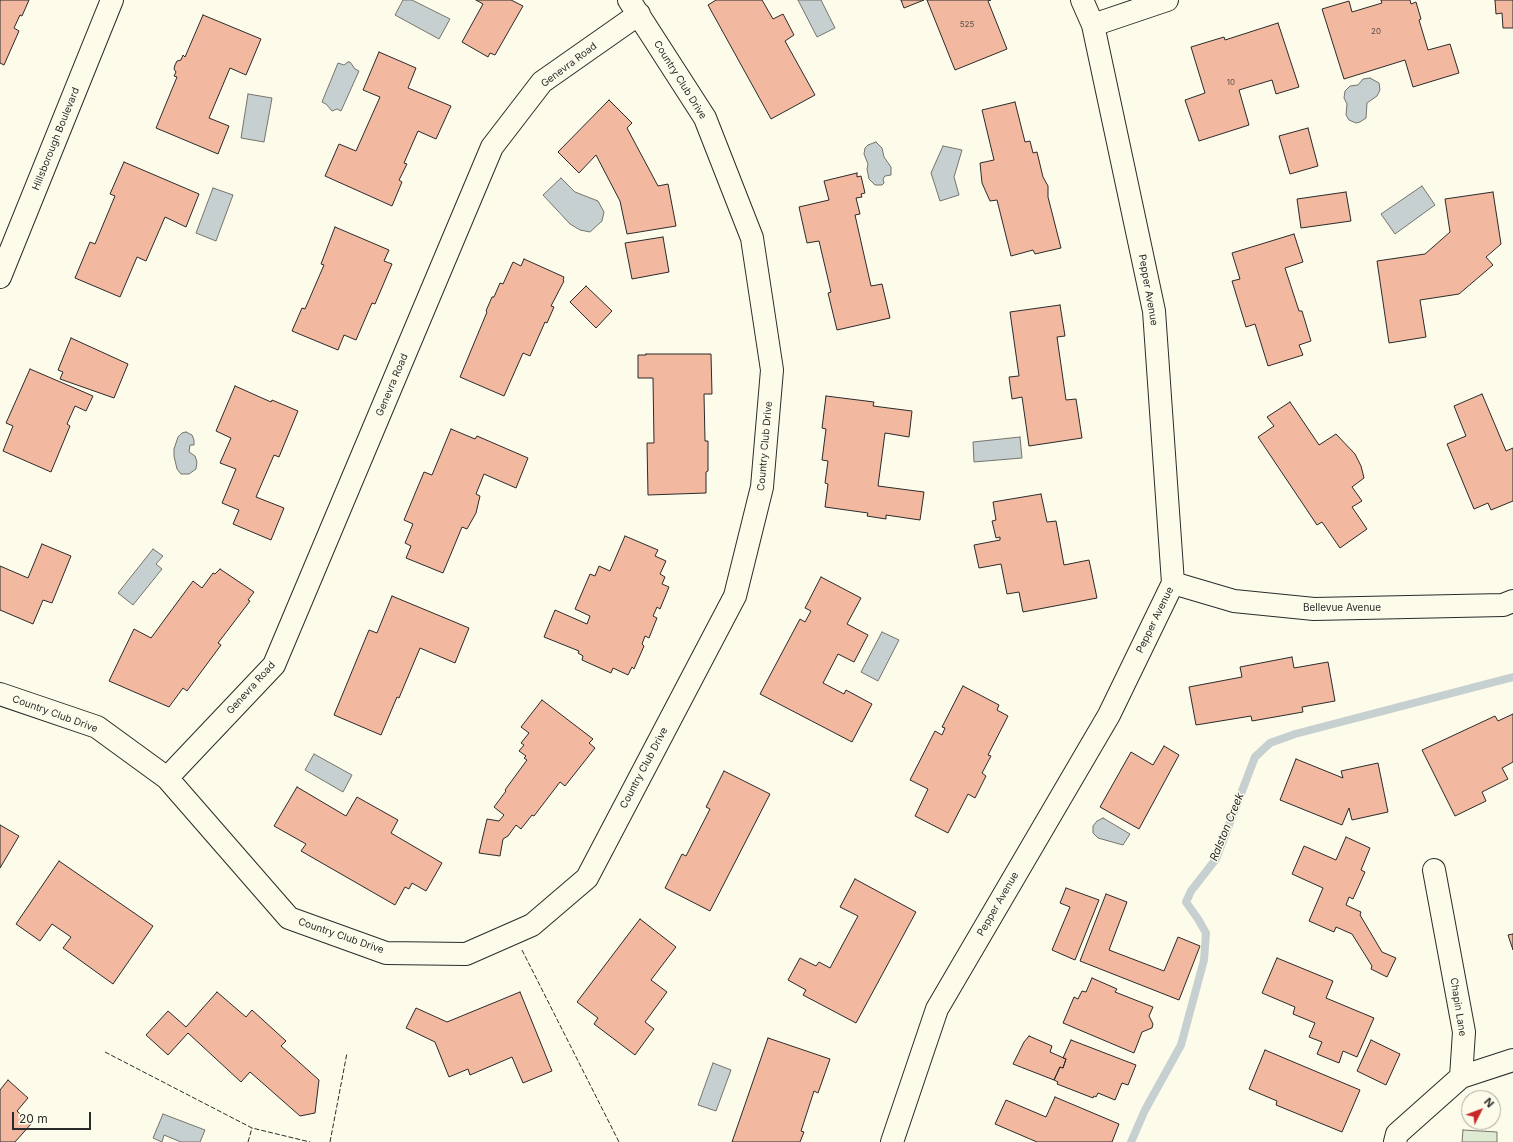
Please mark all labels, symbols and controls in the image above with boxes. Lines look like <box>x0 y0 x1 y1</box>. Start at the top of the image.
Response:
house number: 525 <box>960 20 974 30</box>
house number: 20 <box>1371 27 1381 37</box>
street label: Country Club Drive <box>651 39 709 121</box>
street label: Genevra Road <box>539 40 599 90</box>
house number: 10 <box>1227 78 1235 88</box>
street label: Hillsborough Boulevard <box>30 86 82 192</box>
street label: Pepper Avenue <box>1136 254 1160 326</box>
street label: Genevra Road <box>373 352 411 418</box>
street label: Country Club Drive <box>755 401 775 491</box>
street label: Pepper Avenue <box>1134 585 1176 655</box>
street label: Bellevue Avenue <box>1303 602 1381 614</box>
street label: Genevra Road <box>224 659 278 717</box>
street label: Country Club Drive <box>11 693 99 735</box>
street label: Country Club Drive <box>618 725 670 811</box>
water label: Ralston Creek <box>1207 791 1247 863</box>
street label: Pepper Avenue <box>975 870 1021 938</box>
street label: Country Club Drive <box>296 916 386 956</box>
street label: Chapin Lane <box>1447 977 1469 1037</box>
north arrow <box>1461 1090 1501 1130</box>
text: N <box>1481 1095 1497 1110</box>
scale bar <box>14 1104 93 1130</box>
text: 20 m <box>19 1111 48 1126</box>

